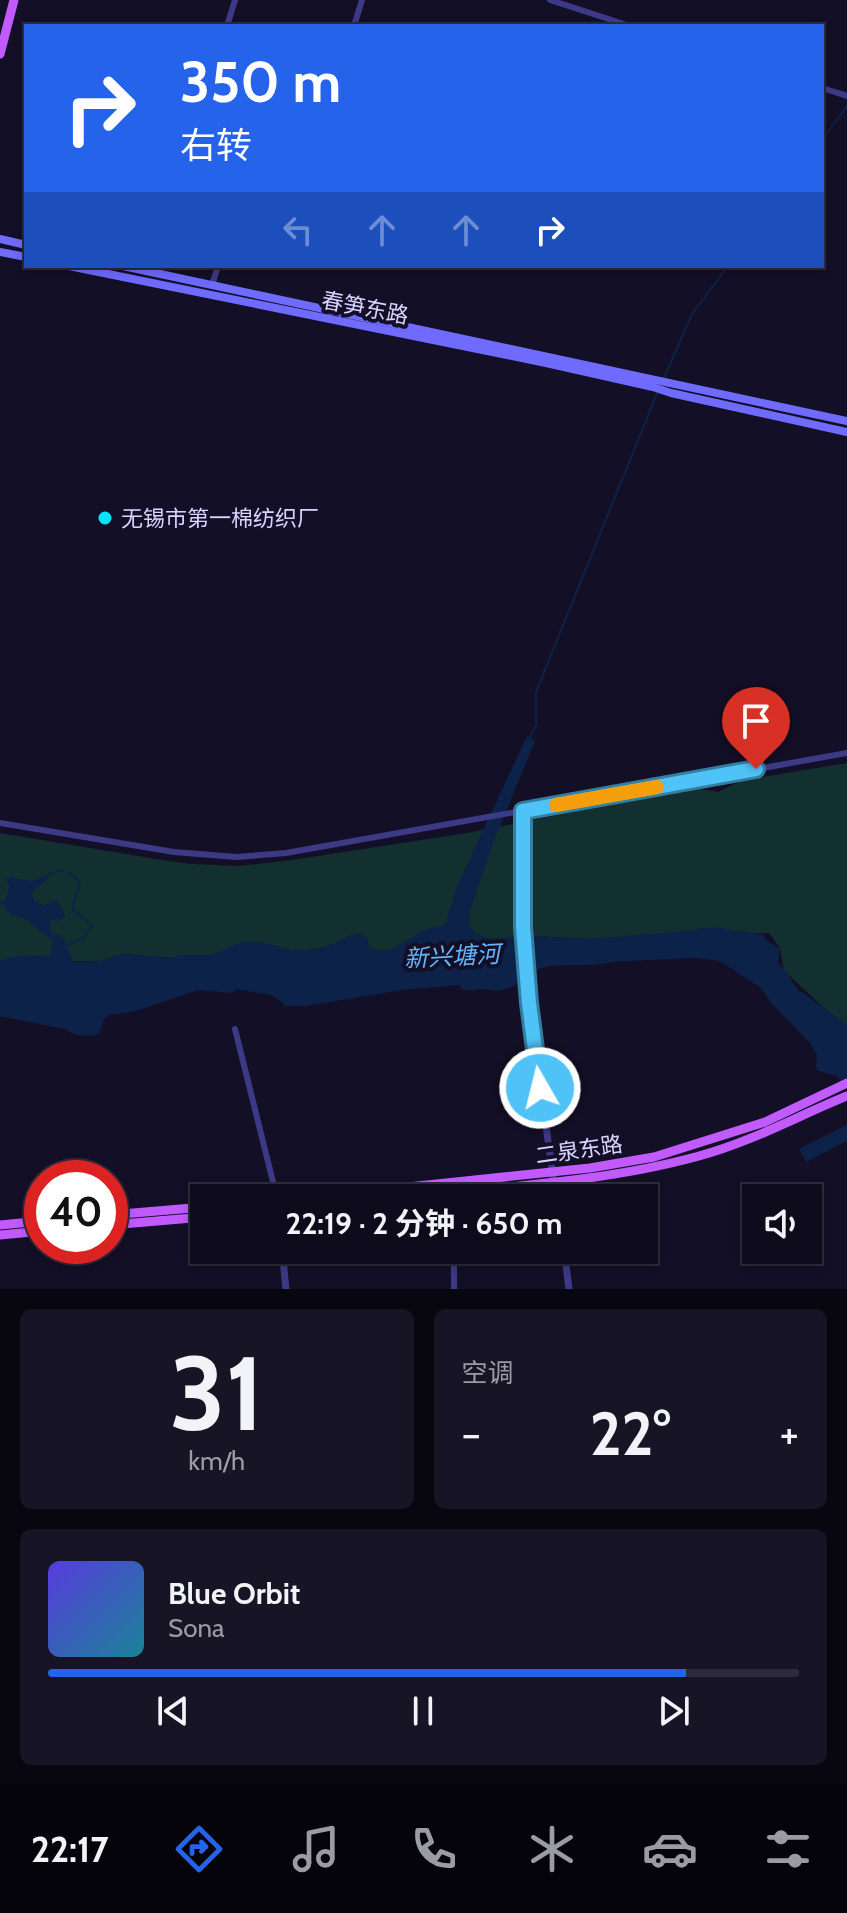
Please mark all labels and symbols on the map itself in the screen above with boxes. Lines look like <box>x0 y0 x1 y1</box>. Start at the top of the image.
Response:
street label: 春笋东路 <box>319 286 411 330</box>
place label: 无锡市第一棉纺织厂 <box>121 505 319 532</box>
marker: 无锡市第一棉纺织厂 <box>96 509 114 527</box>
pin <box>722 687 790 769</box>
water label: 新兴塘河 <box>403 939 505 973</box>
position arrow <box>498 1046 582 1130</box>
street label: 二泉东路 <box>534 1131 624 1169</box>
speed limit sign: 40 <box>24 1160 128 1264</box>

